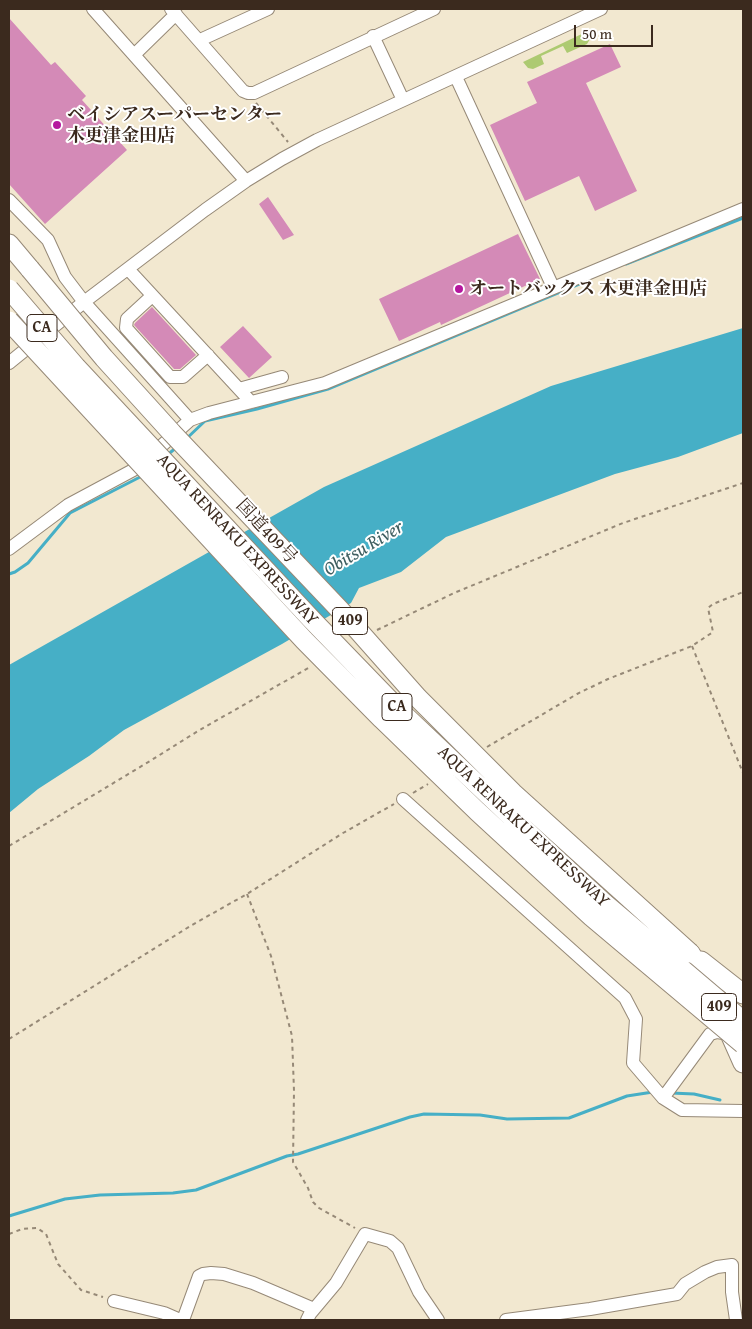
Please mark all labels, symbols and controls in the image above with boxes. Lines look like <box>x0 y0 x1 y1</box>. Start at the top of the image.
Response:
scale bar <box>577 15 656 47</box>
text: 50 m <box>582 23 612 44</box>
place label: ベイシアスーパーセンター 木更津金田店 <box>67 104 282 146</box>
marker: ベイシアスーパーセンター 木更津金田店 <box>51 119 63 131</box>
place label: オートバックス 木更津金田店 <box>469 278 707 300</box>
marker: オートバックス 木更津金田店 <box>453 283 465 295</box>
road number: CA <box>27 314 57 342</box>
street label: AQUA RENRAKU EXPRESSWAY <box>152 449 322 631</box>
street label: 国道409号 <box>231 495 301 569</box>
water label: Obitsu River <box>320 516 408 582</box>
road number: 409 <box>332 608 368 634</box>
road number: CA <box>382 694 412 720</box>
street label: AQUA RENRAKU EXPRESSWAY <box>432 742 614 912</box>
road number: 409 <box>702 994 736 1020</box>

